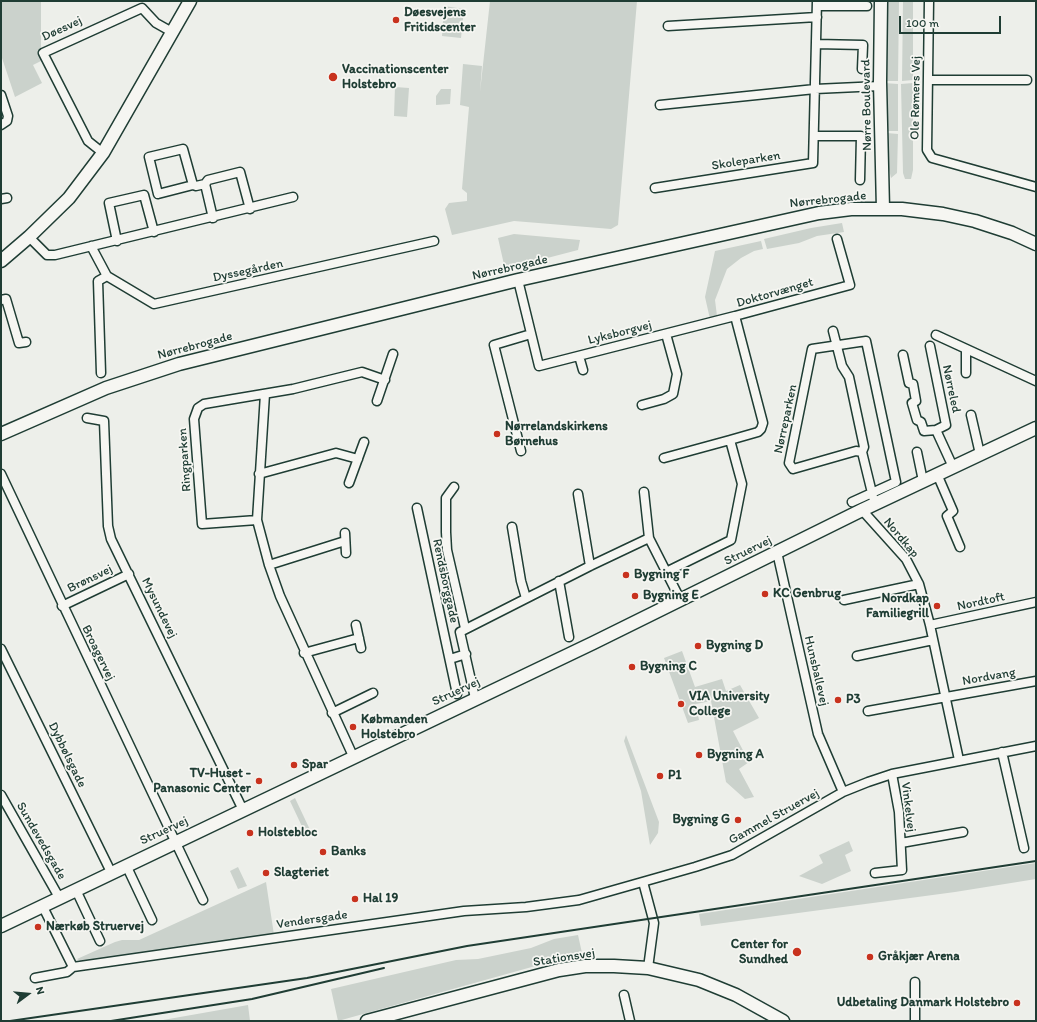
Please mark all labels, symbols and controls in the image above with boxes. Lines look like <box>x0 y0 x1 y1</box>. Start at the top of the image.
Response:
place label: Døesvejens Fritidscenter <box>404 5 476 36</box>
scale bar <box>901 8 1003 34</box>
street label: Døesvej <box>39 13 85 45</box>
marker: Døesvejens Fritidscenter <box>391 15 401 25</box>
text: 100 m <box>906 16 939 30</box>
street label: Ole Rømers Vej <box>907 56 925 140</box>
street label: Nørre Boulevard <box>858 59 876 151</box>
place label: Vaccinationscenter Holstebro <box>342 62 448 93</box>
marker: Vaccinationscenter Holstebro <box>327 71 339 83</box>
street label: Skoleparken <box>711 148 781 174</box>
street label: Nørrebrogade <box>789 188 867 212</box>
street label: Nørrebrogade <box>471 252 549 284</box>
street label: Dyssegården <box>211 256 285 286</box>
street label: Doktorvænget <box>735 275 815 311</box>
street label: Lyksborgvej <box>586 318 654 348</box>
street label: Nørrebrogade <box>156 329 234 363</box>
street label: Nørreled <box>938 364 964 414</box>
street label: Nørreparken <box>771 383 801 455</box>
place label: Nørrelandskirkens Børnehus <box>505 419 608 450</box>
street label: Ringparken <box>175 428 195 492</box>
marker: Nørrelandskirkens Børnehus <box>492 429 502 439</box>
street label: Nordkap <box>880 515 922 561</box>
street label: Struervej <box>722 533 774 569</box>
street label: Rendsborggade <box>428 537 462 625</box>
street label: Brønsvej <box>65 561 115 597</box>
place label: Bygning F <box>634 567 689 583</box>
marker: Bygning F <box>621 570 631 580</box>
street label: Mysundevej <box>138 575 180 641</box>
place label: KC Genbrug <box>773 586 841 602</box>
place label: Bygning E <box>643 588 699 604</box>
marker: KC Genbrug <box>760 589 770 599</box>
street label: Nordtoft <box>956 589 1006 615</box>
marker: Bygning E <box>630 591 640 601</box>
place label: Nordkap Familiegrill <box>866 591 929 622</box>
marker: Nordkap Familiegrill <box>932 601 942 611</box>
street label: Broagervej <box>78 623 118 683</box>
street label: Hunsballevej <box>800 634 832 708</box>
place label: Bygning D <box>706 638 763 654</box>
marker: Bygning D <box>693 641 703 651</box>
place label: Bygning C <box>640 659 697 675</box>
marker: Bygning C <box>627 662 637 672</box>
street label: Nordvang <box>961 665 1017 689</box>
street label: Struervej <box>430 674 482 710</box>
place label: VIA University College <box>689 689 769 720</box>
place label: P3 <box>846 692 861 708</box>
marker: P3 <box>833 695 843 705</box>
marker: VIA University College <box>676 699 686 709</box>
place label: Købmanden Holstebro <box>361 712 428 743</box>
street label: Dybbølsgade <box>44 720 90 790</box>
marker: Købmanden Holstebro <box>348 722 358 732</box>
place label: Bygning A <box>707 747 764 763</box>
marker: Bygning A <box>694 750 704 760</box>
place label: Spar <box>302 757 328 773</box>
marker: Spar <box>289 760 299 770</box>
place label: TV-Huset - Panasonic Center <box>153 766 251 797</box>
place label: P1 <box>668 768 681 784</box>
marker: P1 <box>655 771 665 781</box>
marker: TV-Huset - Panasonic Center <box>254 776 264 786</box>
street label: Vinkelvej <box>897 781 919 833</box>
street label: Gammel Struervej <box>726 786 822 848</box>
street label: Sundevedsgade <box>12 799 70 883</box>
place label: Bygning G <box>672 812 730 828</box>
street label: Struervej <box>138 813 190 849</box>
marker: Bygning G <box>733 815 743 825</box>
place label: Holstebloc <box>258 825 317 841</box>
marker: Holstebloc <box>245 828 255 838</box>
place label: Banks <box>331 844 366 860</box>
marker: Banks <box>318 847 328 857</box>
place label: Slagteriet <box>274 865 329 881</box>
marker: Slagteriet <box>261 868 271 878</box>
place label: Hal 19 <box>363 891 398 907</box>
marker: Hal 19 <box>350 894 360 904</box>
street label: Vendersgade <box>276 907 348 933</box>
place label: Nærkøb Struervej <box>46 919 144 935</box>
marker: Nærkøb Struervej <box>33 922 43 932</box>
place label: Center for Sundhed <box>731 937 788 968</box>
street label: Stationsvej <box>532 945 596 971</box>
marker: Center for Sundhed <box>791 946 803 958</box>
place label: Gråkjær Arena <box>878 949 960 965</box>
marker: Gråkjær Arena <box>865 952 875 962</box>
north arrow <box>8 974 48 1014</box>
text: N <box>33 985 47 996</box>
place label: Udbetaling Danmark Holstebro <box>837 995 1009 1011</box>
marker: Udbetaling Danmark Holstebro <box>1012 998 1022 1008</box>

